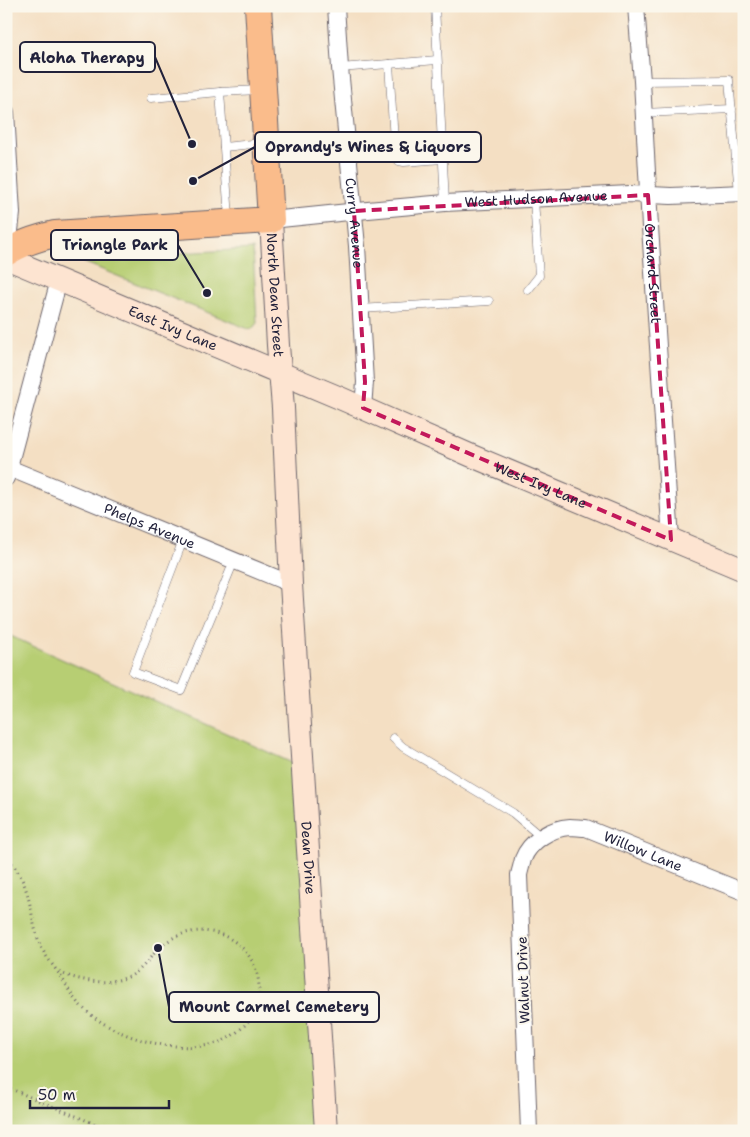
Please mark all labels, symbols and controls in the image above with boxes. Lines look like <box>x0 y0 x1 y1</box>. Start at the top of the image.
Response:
callout: Aloha Therapy <box>20 42 155 72</box>
text: Aloha Therapy <box>29 48 145 68</box>
callout: Oprandy's Wines & Liquors <box>255 132 481 162</box>
text: Oprandy's Wines & Liquors <box>265 137 471 157</box>
street label: Curry Avenue <box>342 177 367 269</box>
street label: West Hudson Avenue <box>464 186 608 211</box>
street label: Orchard Street <box>641 223 665 324</box>
callout: Triangle Park <box>51 230 178 260</box>
street label: North Dean Street <box>263 232 288 358</box>
text: Triangle Park <box>62 235 168 255</box>
street label: East Ivy Lane <box>126 301 220 355</box>
street label: West Ivy Lane <box>492 458 590 512</box>
street label: Phelps Avenue <box>101 499 198 553</box>
street label: Dean Drive <box>297 821 320 895</box>
street label: Willow Lane <box>601 827 685 875</box>
street label: Walnut Drive <box>512 936 534 1024</box>
callout: Mount Carmel Cemetery <box>169 992 379 1022</box>
text: Mount Carmel Cemetery <box>179 997 369 1017</box>
scale bar <box>30 1077 169 1109</box>
text: 50 m <box>38 1085 76 1105</box>

